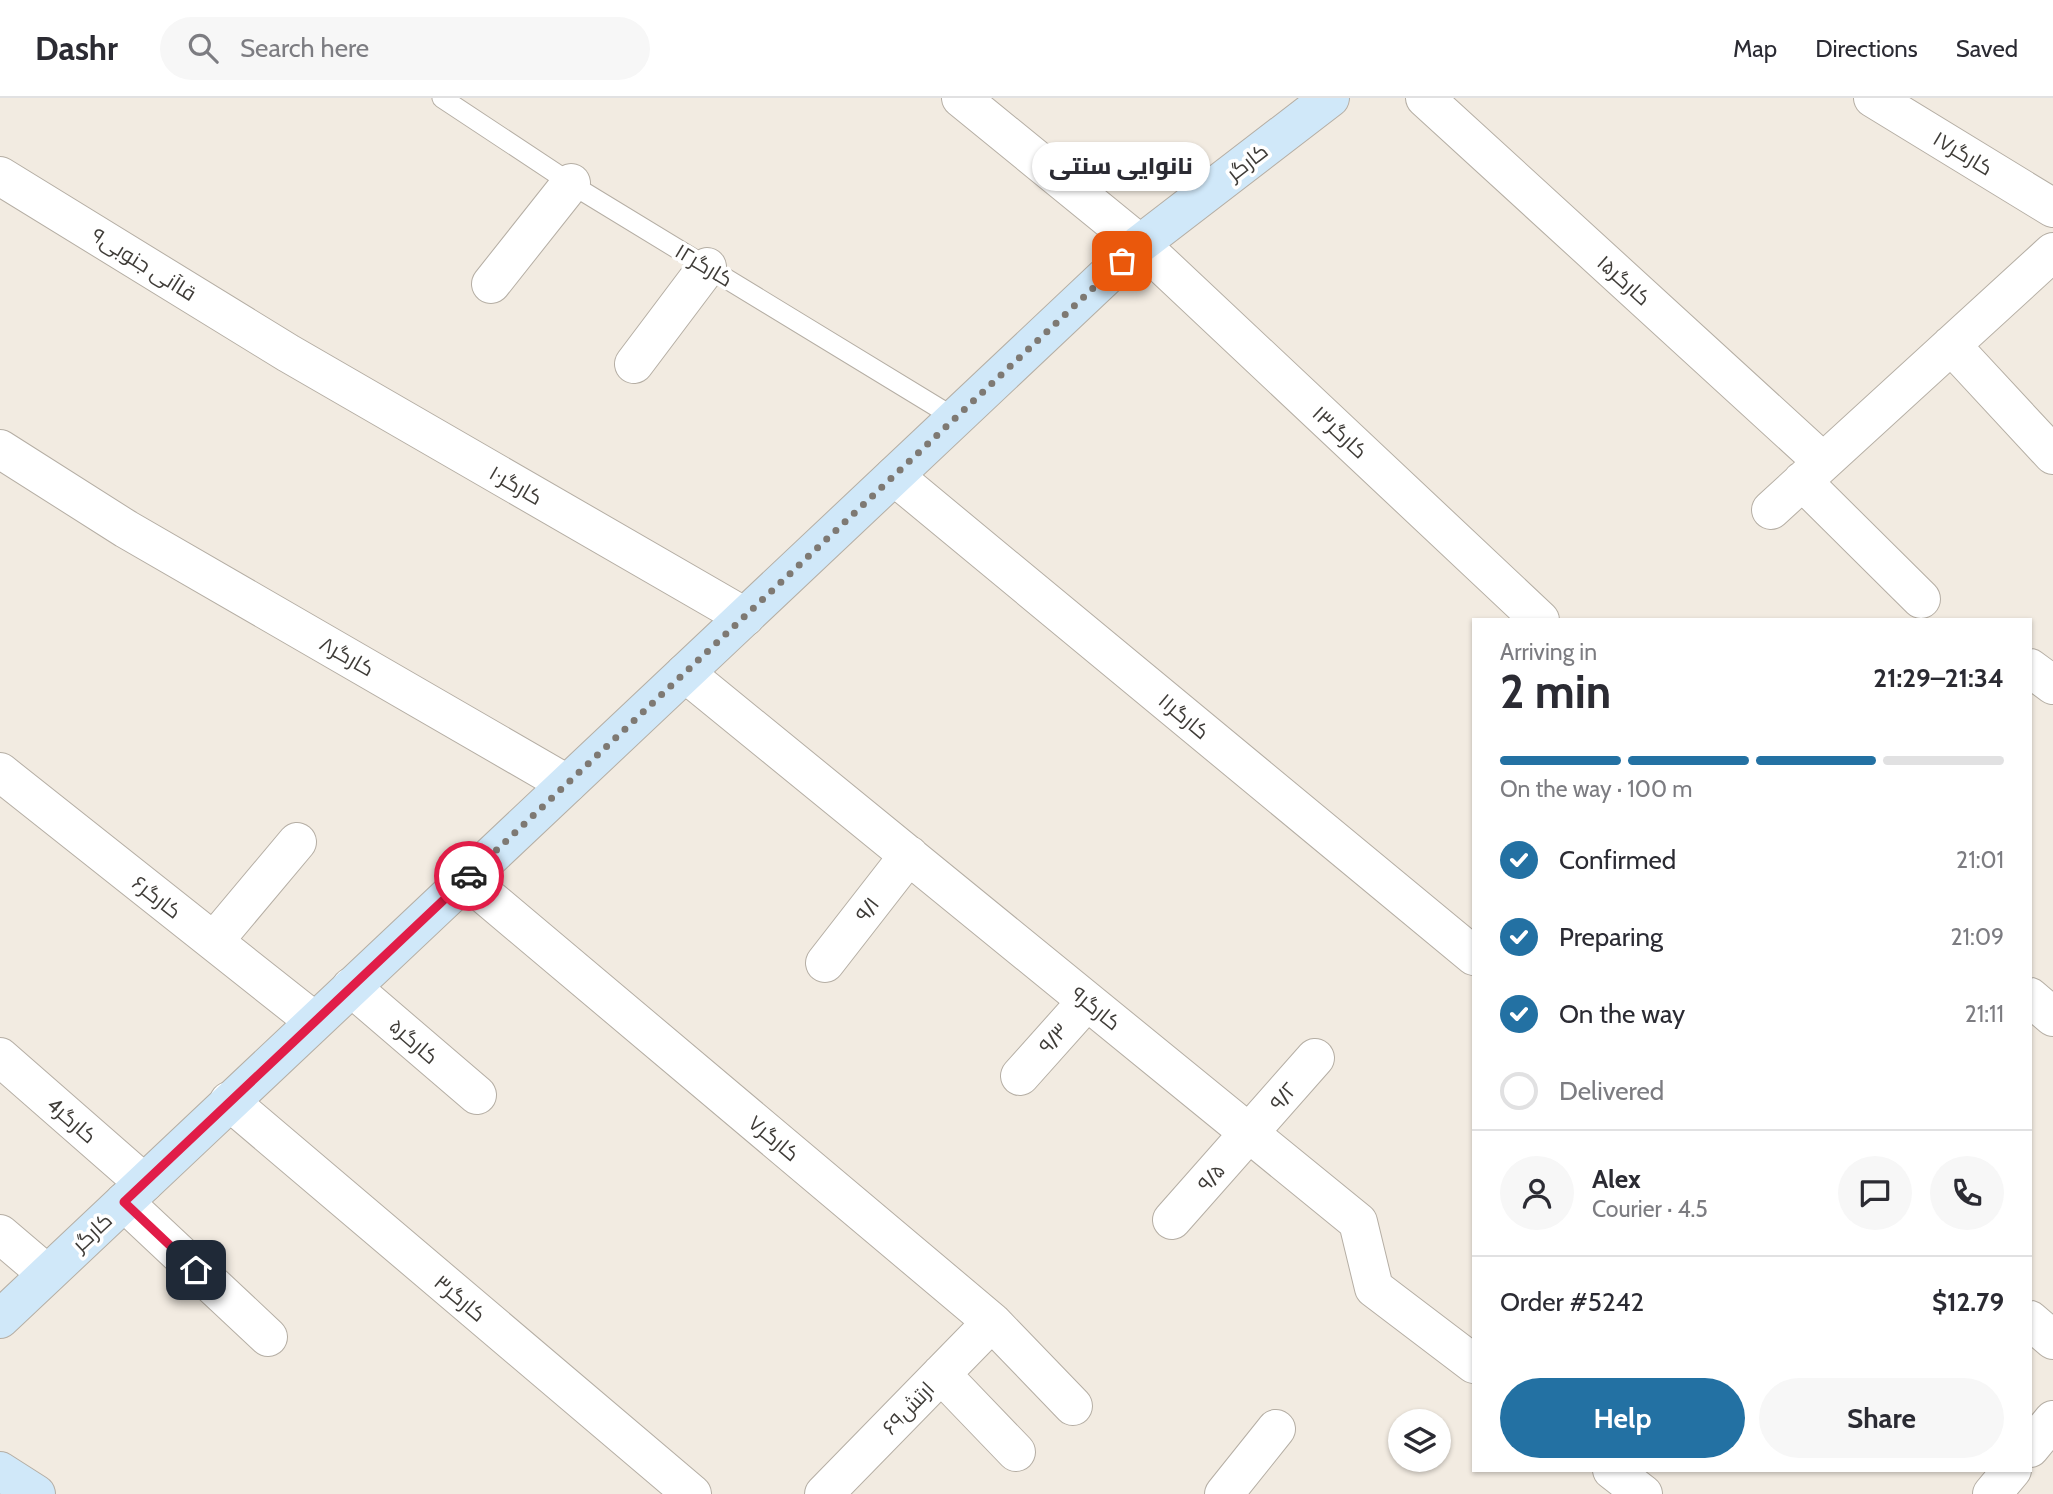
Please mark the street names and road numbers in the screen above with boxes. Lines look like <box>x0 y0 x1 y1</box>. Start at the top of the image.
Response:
street label: کارگر۱۷ <box>1929 126 1997 180</box>
street label: کارگر <box>1221 138 1273 186</box>
street label: قاآنی جنوبی۹ <box>87 222 201 307</box>
street label: کارگر۱۲ <box>671 238 737 292</box>
street label: کارگر۱۵ <box>1592 250 1656 310</box>
street label: کارگر۱۳ <box>1307 400 1373 464</box>
street label: کارگر۱۰ <box>485 460 547 510</box>
street label: کارگر۸ <box>315 631 379 681</box>
street label: کارگر۱۱ <box>1154 688 1214 744</box>
street label: کارگر۶ <box>127 870 187 924</box>
street label: ۹/۱ <box>850 892 884 926</box>
street label: کارگر۹ <box>1066 981 1126 1035</box>
street label: کارگر۵ <box>384 1013 444 1069</box>
street label: ۹/۳ <box>1033 1018 1073 1058</box>
street label: ۹/۲ <box>1264 1077 1302 1115</box>
street label: 4کارگر <box>42 1092 102 1148</box>
street label: کارگر۷ <box>744 1110 804 1166</box>
street label: ۹/۵ <box>1192 1158 1230 1196</box>
street label: کارگر <box>66 1207 117 1257</box>
street label: کارگر۳ <box>429 1269 491 1327</box>
street label: ارتش۶۹ <box>877 1376 940 1440</box>

